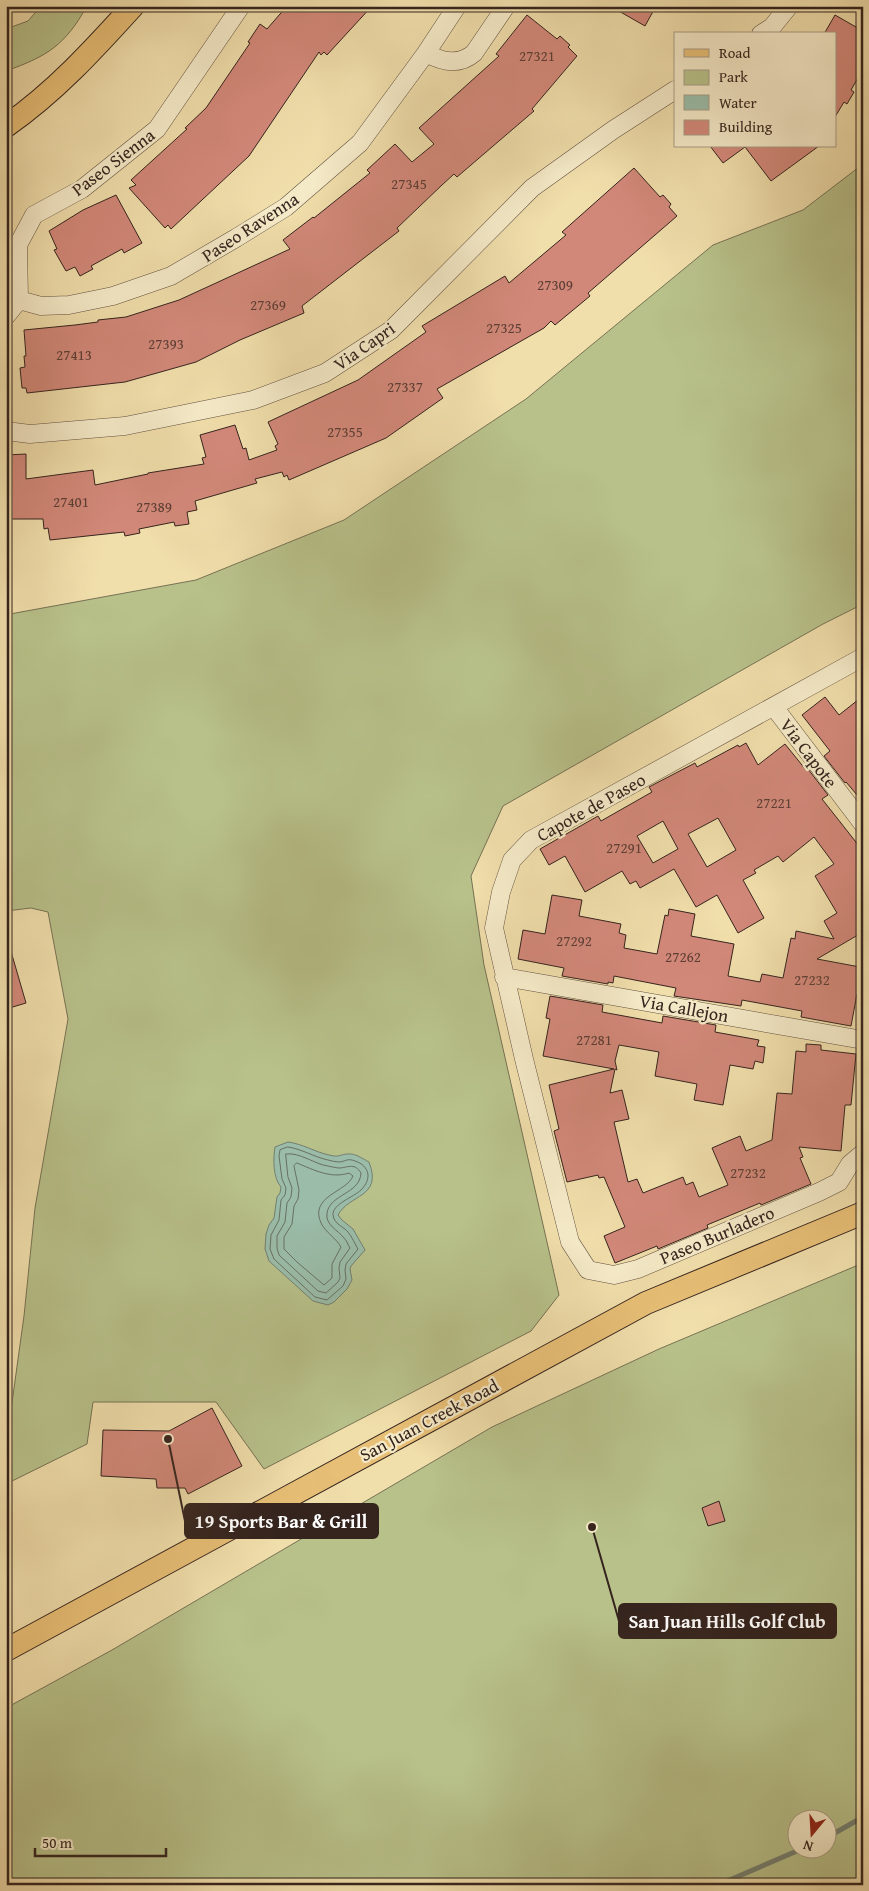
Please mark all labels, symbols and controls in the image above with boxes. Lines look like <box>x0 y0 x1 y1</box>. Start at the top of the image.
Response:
legend <box>674 32 836 148</box>
text: Road <box>719 42 750 63</box>
house number: 27321 <box>519 45 555 66</box>
text: Park <box>719 66 748 87</box>
text: Water <box>719 92 757 113</box>
text: Building <box>719 116 773 137</box>
street label: Paseo Sienna <box>66 121 161 202</box>
house number: 27345 <box>391 173 427 194</box>
street label: Paseo Ravenna <box>196 185 304 269</box>
house number: 27309 <box>537 274 573 295</box>
house number: 27369 <box>250 294 286 315</box>
street label: Via Capri <box>328 315 400 377</box>
house number: 27325 <box>486 317 522 338</box>
house number: 27393 <box>148 333 184 354</box>
house number: 27413 <box>56 344 92 365</box>
house number: 27337 <box>387 376 423 397</box>
house number: 27355 <box>327 421 363 442</box>
house number: 27401 <box>53 491 89 512</box>
house number: 27389 <box>136 496 172 517</box>
street label: Via Capote <box>774 712 844 794</box>
street label: Capote de Paseo <box>532 766 650 848</box>
house number: 27221 <box>756 792 792 813</box>
house number: 27291 <box>606 837 642 858</box>
house number: 27292 <box>556 930 592 951</box>
house number: 27262 <box>665 946 701 967</box>
house number: 27232 <box>794 969 830 990</box>
street label: Via Callejon <box>637 987 731 1029</box>
house number: 27281 <box>576 1029 612 1050</box>
house number: 27232 <box>730 1162 766 1183</box>
street label: Paseo Burladero <box>655 1199 779 1271</box>
street label: San Juan Creek Road <box>355 1372 504 1468</box>
callout: 19 Sports Bar & Grill <box>185 1504 378 1538</box>
text: 19 Sports Bar & Grill <box>195 1507 368 1535</box>
callout: San Juan Hills Golf Club <box>619 1604 836 1638</box>
text: San Juan Hills Golf Club <box>628 1607 826 1635</box>
north arrow <box>786 1808 836 1858</box>
scale bar <box>35 1826 166 1858</box>
text: 50 m <box>42 1832 73 1853</box>
text: N <box>800 1835 816 1857</box>

